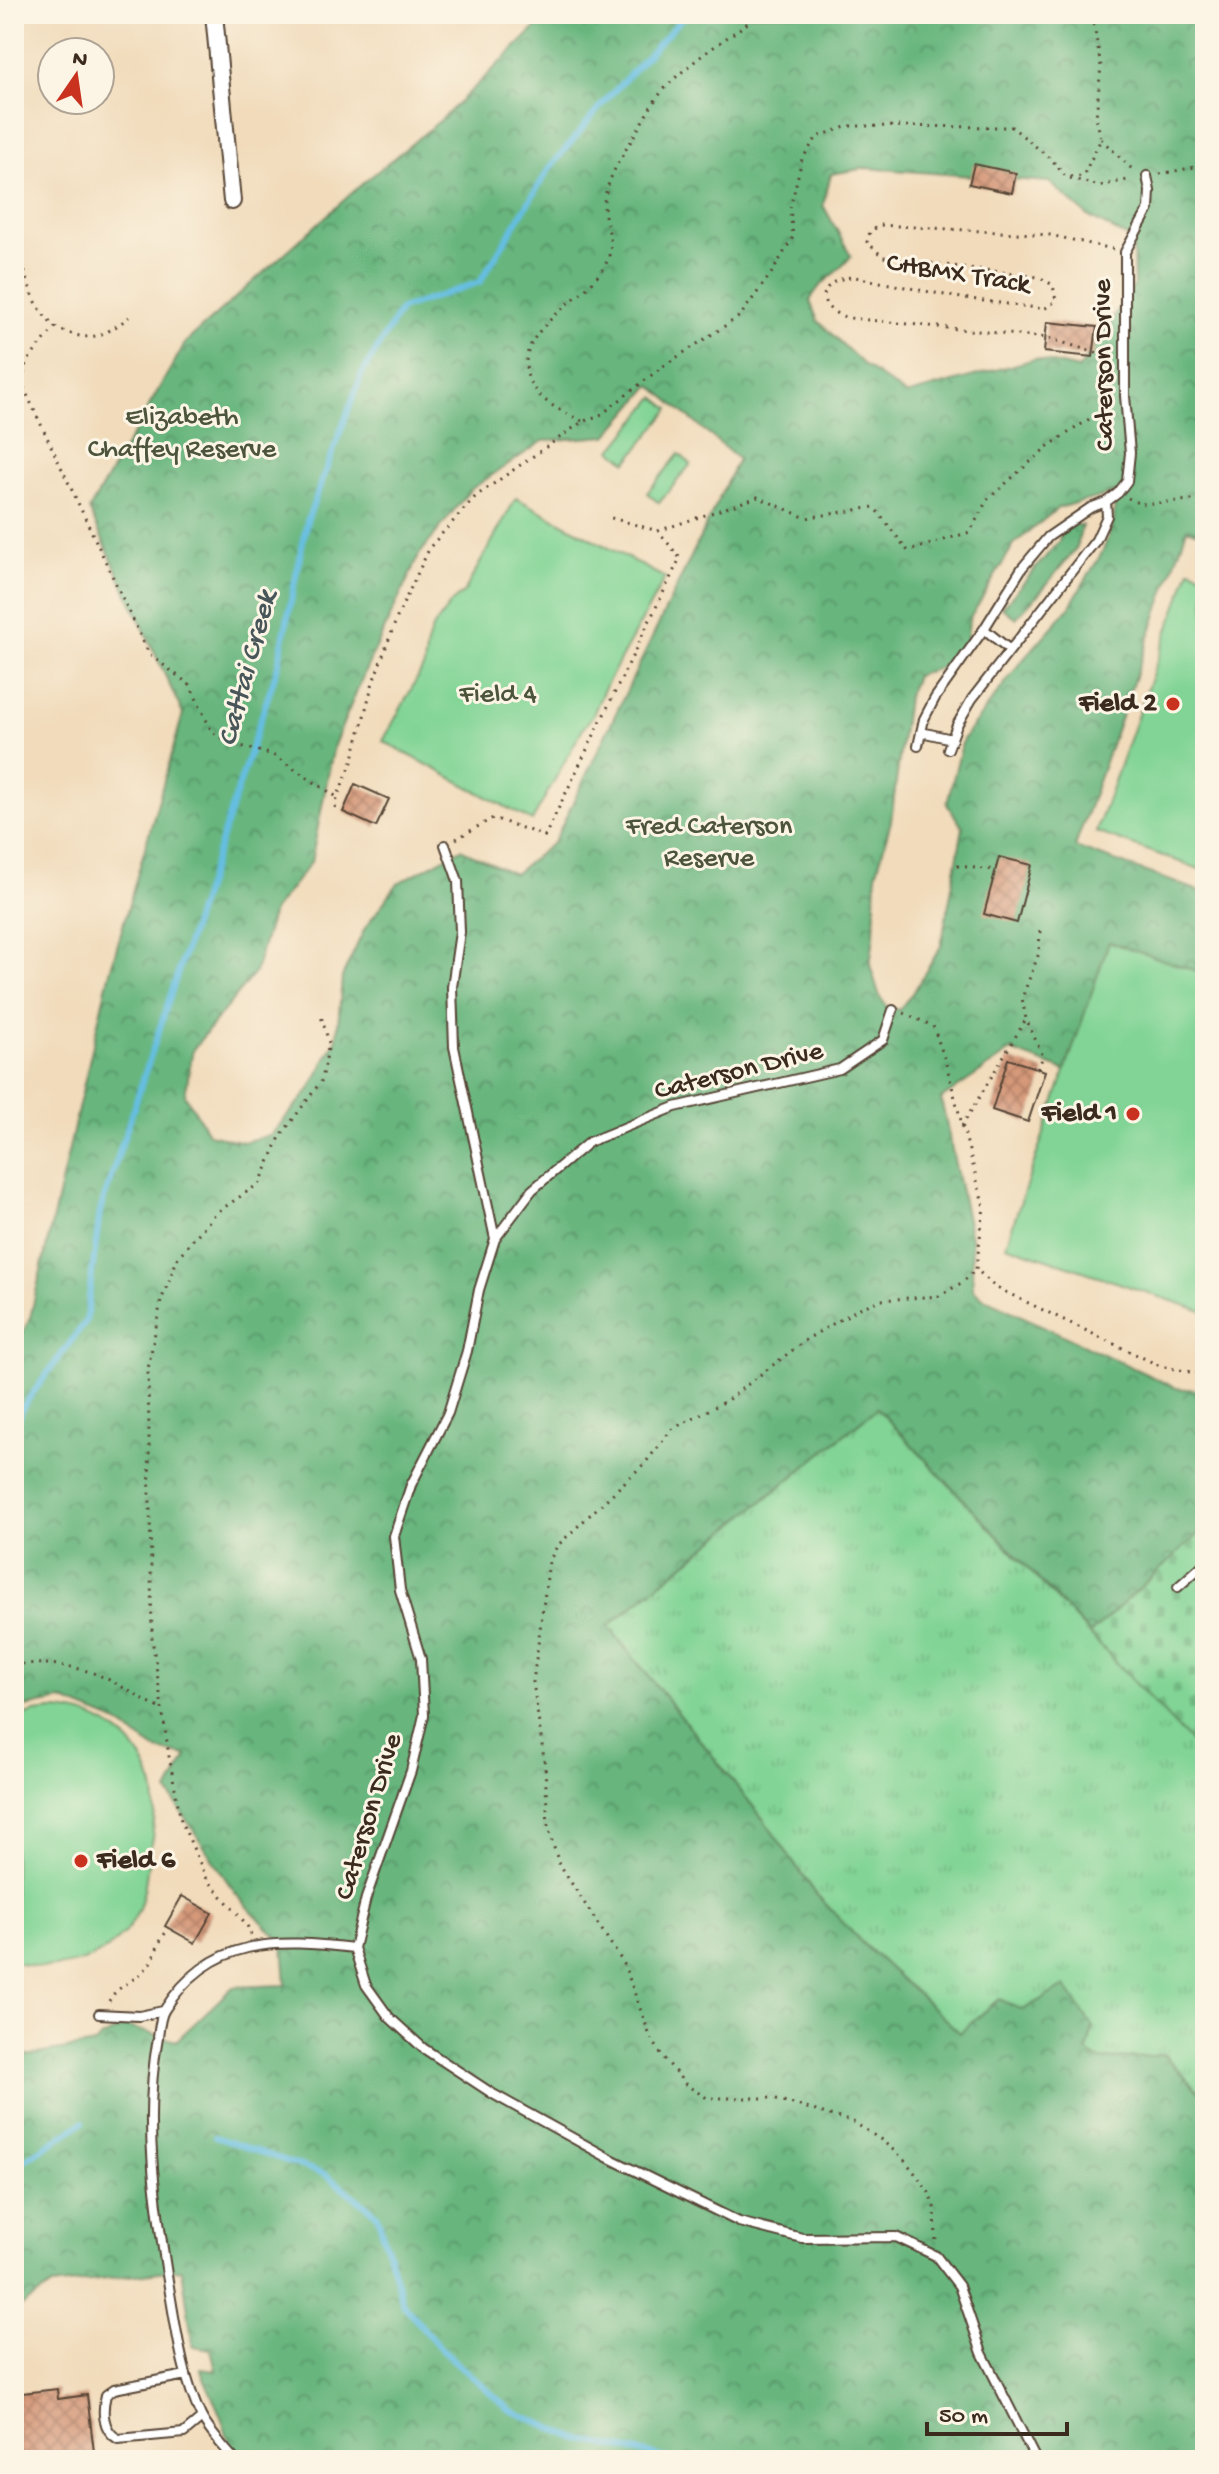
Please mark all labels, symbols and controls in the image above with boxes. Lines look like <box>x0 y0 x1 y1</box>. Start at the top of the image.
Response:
north arrow <box>36 36 116 116</box>
text: N <box>70 46 90 75</box>
street label: CHBMX Track <box>884 247 1034 303</box>
street label: Caterson Drive <box>1087 278 1123 451</box>
park label: Elizabeth Chaffey Reserve <box>88 402 277 467</box>
water label: Cattai Creek <box>212 585 287 750</box>
park label: Field 4 <box>458 679 537 712</box>
place label: Field 2 <box>1078 688 1157 721</box>
marker: Field 2 <box>1164 695 1182 713</box>
park label: Fred Caterson Reserve <box>625 811 793 876</box>
street label: Caterson Drive <box>651 1035 827 1109</box>
place label: Field 1 <box>1041 1098 1117 1131</box>
marker: Field 1 <box>1124 1105 1142 1123</box>
street label: Caterson Drive <box>329 1729 411 1904</box>
place label: Field 6 <box>96 1845 176 1878</box>
marker: Field 6 <box>72 1852 90 1870</box>
scale bar <box>927 2386 1067 2436</box>
text: 50 m <box>939 2403 988 2432</box>

